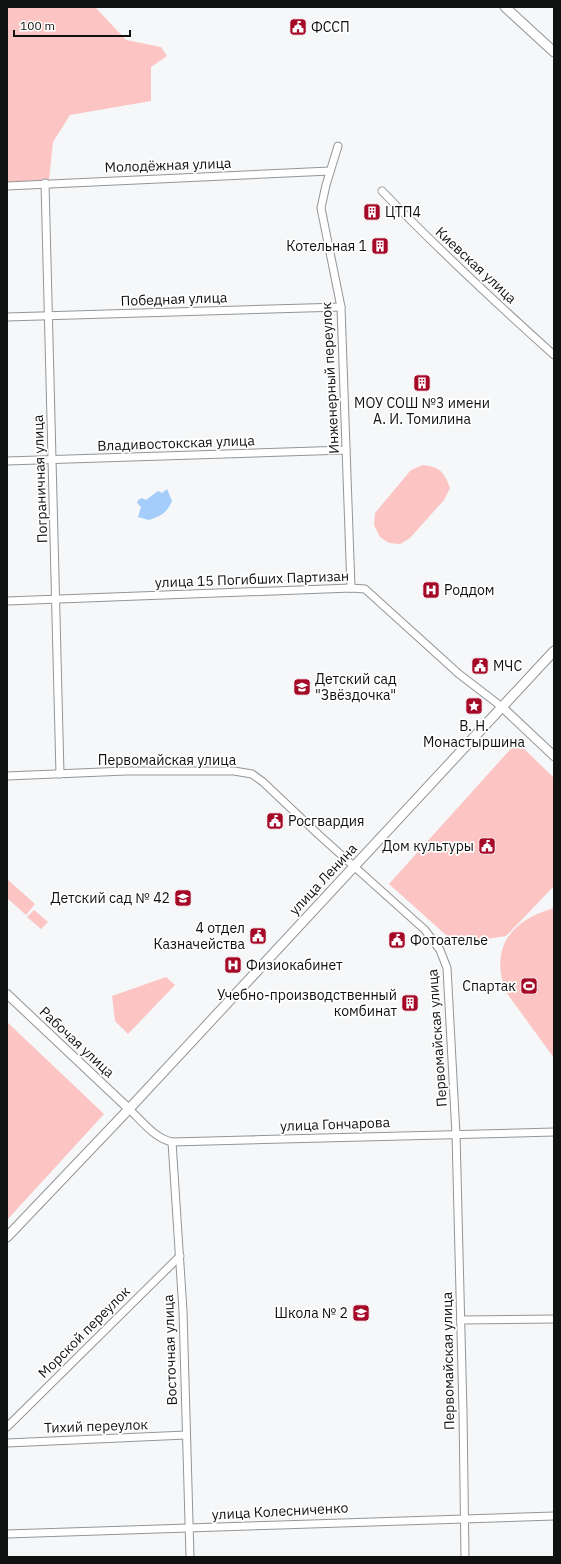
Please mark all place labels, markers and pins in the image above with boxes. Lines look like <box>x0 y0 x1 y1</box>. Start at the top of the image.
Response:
public building icon: ФССП <box>288 17 308 37</box>
place label: ФССП <box>311 18 350 36</box>
building icon: ЦТП4 <box>362 202 382 222</box>
place label: ЦТП4 <box>385 203 421 221</box>
building icon: Котельная 1 <box>370 236 390 256</box>
place label: Котельная 1 <box>286 237 367 255</box>
building icon: МОУ СОШ №3 имени А. И. Томилина <box>412 373 432 393</box>
place label: МОУ СОШ №3 имени А. И. Томилина <box>354 394 490 428</box>
hospital icon: Роддом <box>421 580 441 600</box>
place label: Роддом <box>444 581 495 599</box>
public building icon: МЧС <box>470 656 490 676</box>
place label: МЧС <box>493 657 522 675</box>
place label: Детский сад "Звёздочка" <box>315 670 397 704</box>
school or university icon: Детский сад "Звёздочка" <box>292 677 312 697</box>
place icon: В. Н. Монастыршина <box>464 696 484 716</box>
place label: В. Н. Монастыршина <box>423 717 526 751</box>
public building icon: Росгвардия <box>265 811 285 831</box>
place label: Росгвардия <box>288 812 365 830</box>
public building icon: Дом культуры <box>477 836 497 856</box>
place label: Дом культуры <box>382 837 474 855</box>
school or university icon: Детский сад № 42 <box>173 888 193 908</box>
place label: Детский сад № 42 <box>50 889 170 907</box>
place label: 4 отдел Казначейства <box>153 919 246 953</box>
public building icon: 4 отдел Казначейства <box>248 926 268 946</box>
public building icon: Фотоателье <box>387 930 407 950</box>
place label: Фотоателье <box>410 931 488 949</box>
hospital icon: Физиокабинет <box>223 955 243 975</box>
place label: Физиокабинет <box>246 956 343 974</box>
sports icon: Спартак <box>519 976 539 996</box>
place label: Спартак <box>462 977 516 995</box>
place label: Учебно-производственный комбинат <box>217 986 397 1020</box>
building icon: Учебно-производственный комбинат <box>400 993 420 1013</box>
school or university icon: Школа № 2 <box>351 1303 371 1323</box>
place label: Школа № 2 <box>275 1304 348 1322</box>

